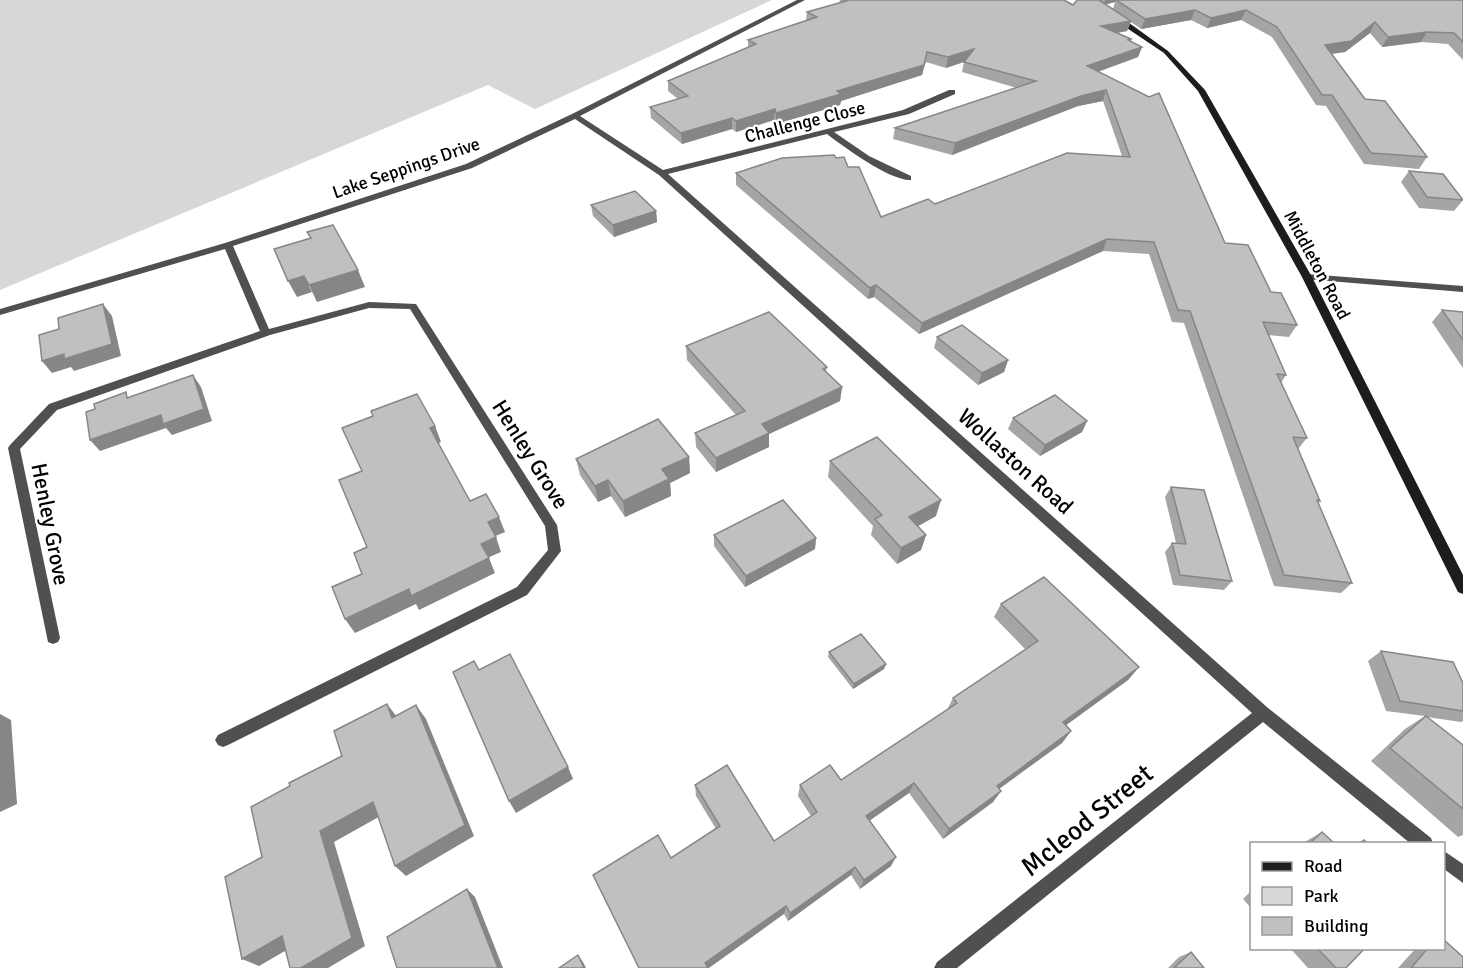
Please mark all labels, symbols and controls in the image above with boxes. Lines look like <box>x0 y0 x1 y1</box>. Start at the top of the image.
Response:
street label: Challenge Close <box>742 96 868 148</box>
street label: Lake Seppings Drive <box>329 132 483 204</box>
street label: Middleton Road <box>1279 207 1355 323</box>
street label: Henley Grove <box>486 395 575 514</box>
street label: Wollaston Road <box>953 403 1079 520</box>
street label: Henley Grove <box>25 461 76 587</box>
street label: Mcleod Street <box>1015 757 1160 884</box>
legend <box>1250 842 1445 950</box>
text: Road <box>1304 855 1343 877</box>
text: Park <box>1304 885 1339 907</box>
text: Building <box>1304 915 1368 937</box>

